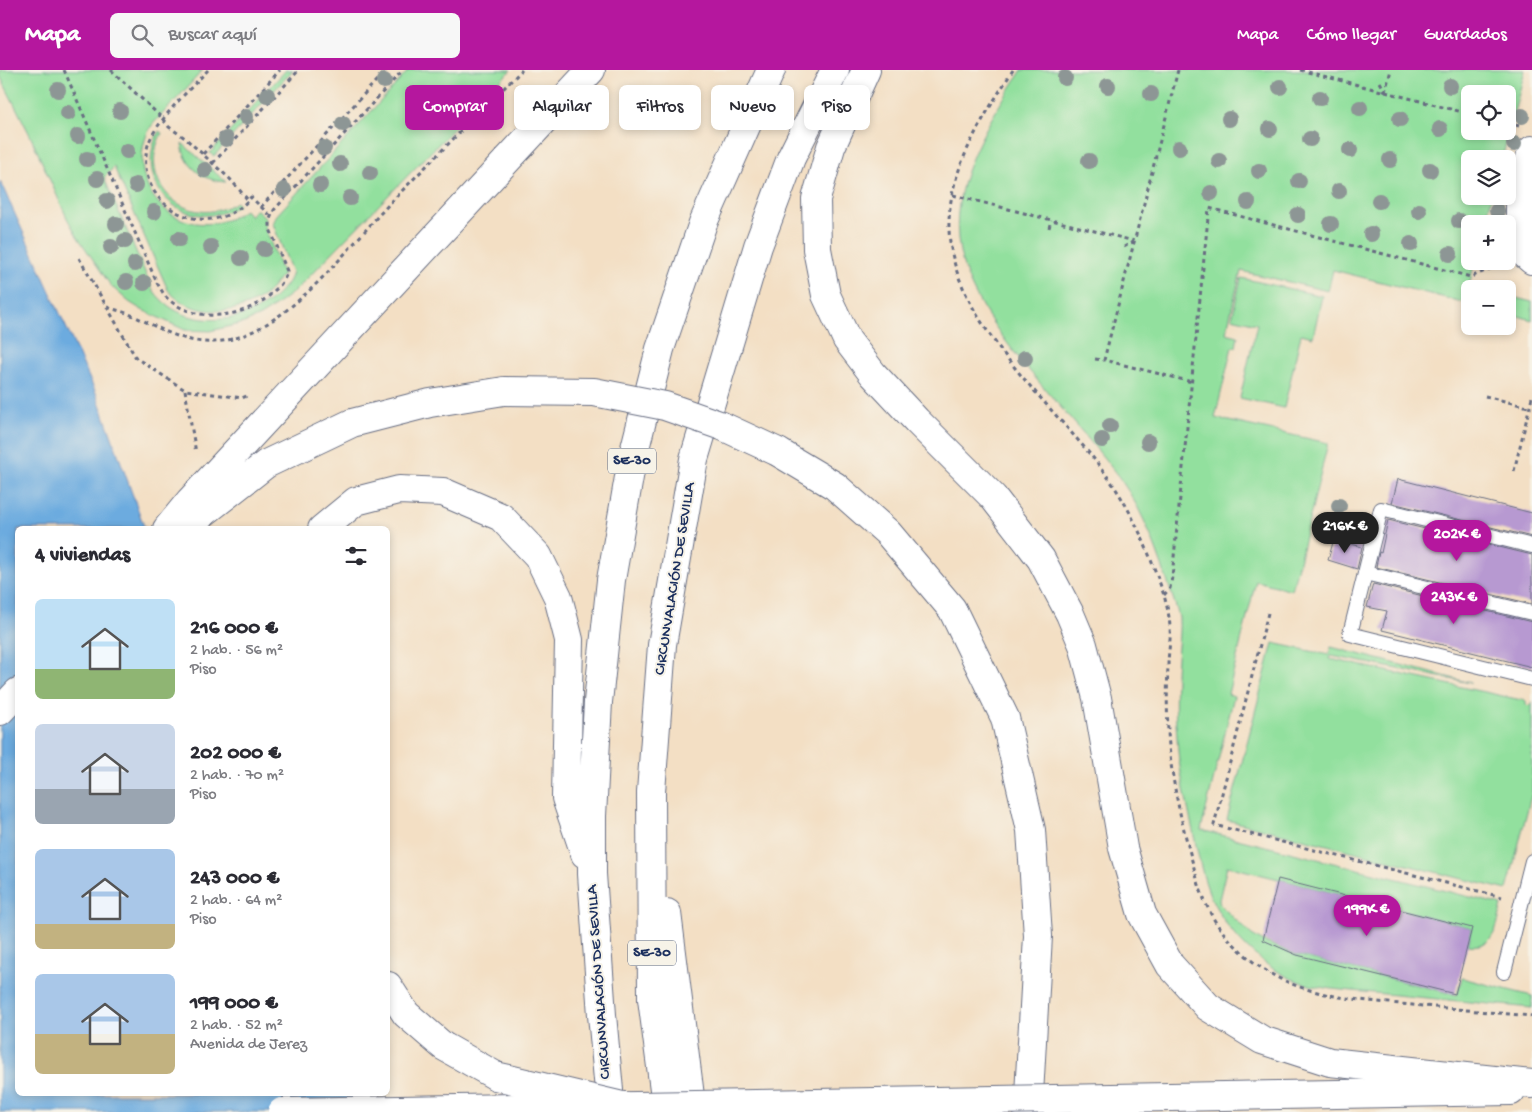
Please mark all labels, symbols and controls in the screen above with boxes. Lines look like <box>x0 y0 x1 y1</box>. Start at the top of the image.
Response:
search box <box>110 13 460 58</box>
text: Mapa <box>25 21 80 50</box>
icon: search <box>128 21 156 49</box>
text: Buscar aquí <box>168 24 257 47</box>
text: Mapa <box>1237 25 1278 46</box>
text: Cómo llegar <box>1306 25 1396 46</box>
text: Guardados <box>1424 25 1507 46</box>
chip: Comprar <box>405 85 504 130</box>
chip: Alquilar <box>514 85 609 130</box>
chip: Filtros <box>619 85 701 130</box>
chip: Nuevo <box>711 85 794 130</box>
chip: Piso <box>804 85 870 130</box>
map controls <box>1461 85 1516 335</box>
button: locate <box>1461 85 1516 140</box>
button: layers <box>1461 150 1516 205</box>
button: + <box>1461 215 1516 270</box>
button: − <box>1461 280 1516 335</box>
road number: SE-30 <box>608 448 656 474</box>
street label: CIRCUNVALACIÓN DE SEVILLA <box>651 480 701 677</box>
pin: 216K € <box>1304 512 1386 554</box>
text: 216K € <box>1323 518 1367 537</box>
pin: 202K € <box>1416 520 1498 562</box>
text: 202K € <box>1434 526 1480 545</box>
icon: filters <box>342 542 370 570</box>
text: 4 viviendas <box>35 544 130 569</box>
pin: 243K € <box>1413 582 1495 625</box>
text: 243K € <box>1431 589 1477 608</box>
text: 216 000 € <box>190 617 278 642</box>
icon: home <box>75 619 135 679</box>
text: 2 hab. · 56 m² <box>190 642 283 661</box>
text: Piso <box>190 661 217 680</box>
text: 202 000 € <box>190 742 281 767</box>
icon: home <box>75 744 135 804</box>
text: 2 hab. · 70 m² <box>190 767 284 786</box>
text: Piso <box>190 786 217 805</box>
text: 243 000 € <box>190 867 279 892</box>
icon: home <box>75 869 135 929</box>
street label: CIRCUNVALACIÓN DE SEVILLA <box>584 883 616 1080</box>
text: 2 hab. · 64 m² <box>190 892 282 911</box>
pin: 199K € <box>1326 894 1408 937</box>
text: 199K € <box>1345 901 1389 920</box>
text: Piso <box>190 911 217 930</box>
road number: SE-30 <box>628 940 676 966</box>
text: 199 000 € <box>190 992 278 1017</box>
icon: home <box>75 994 135 1054</box>
text: 2 hab. · 52 m² <box>190 1017 283 1036</box>
text: Avenida de Jerez <box>190 1036 307 1055</box>

